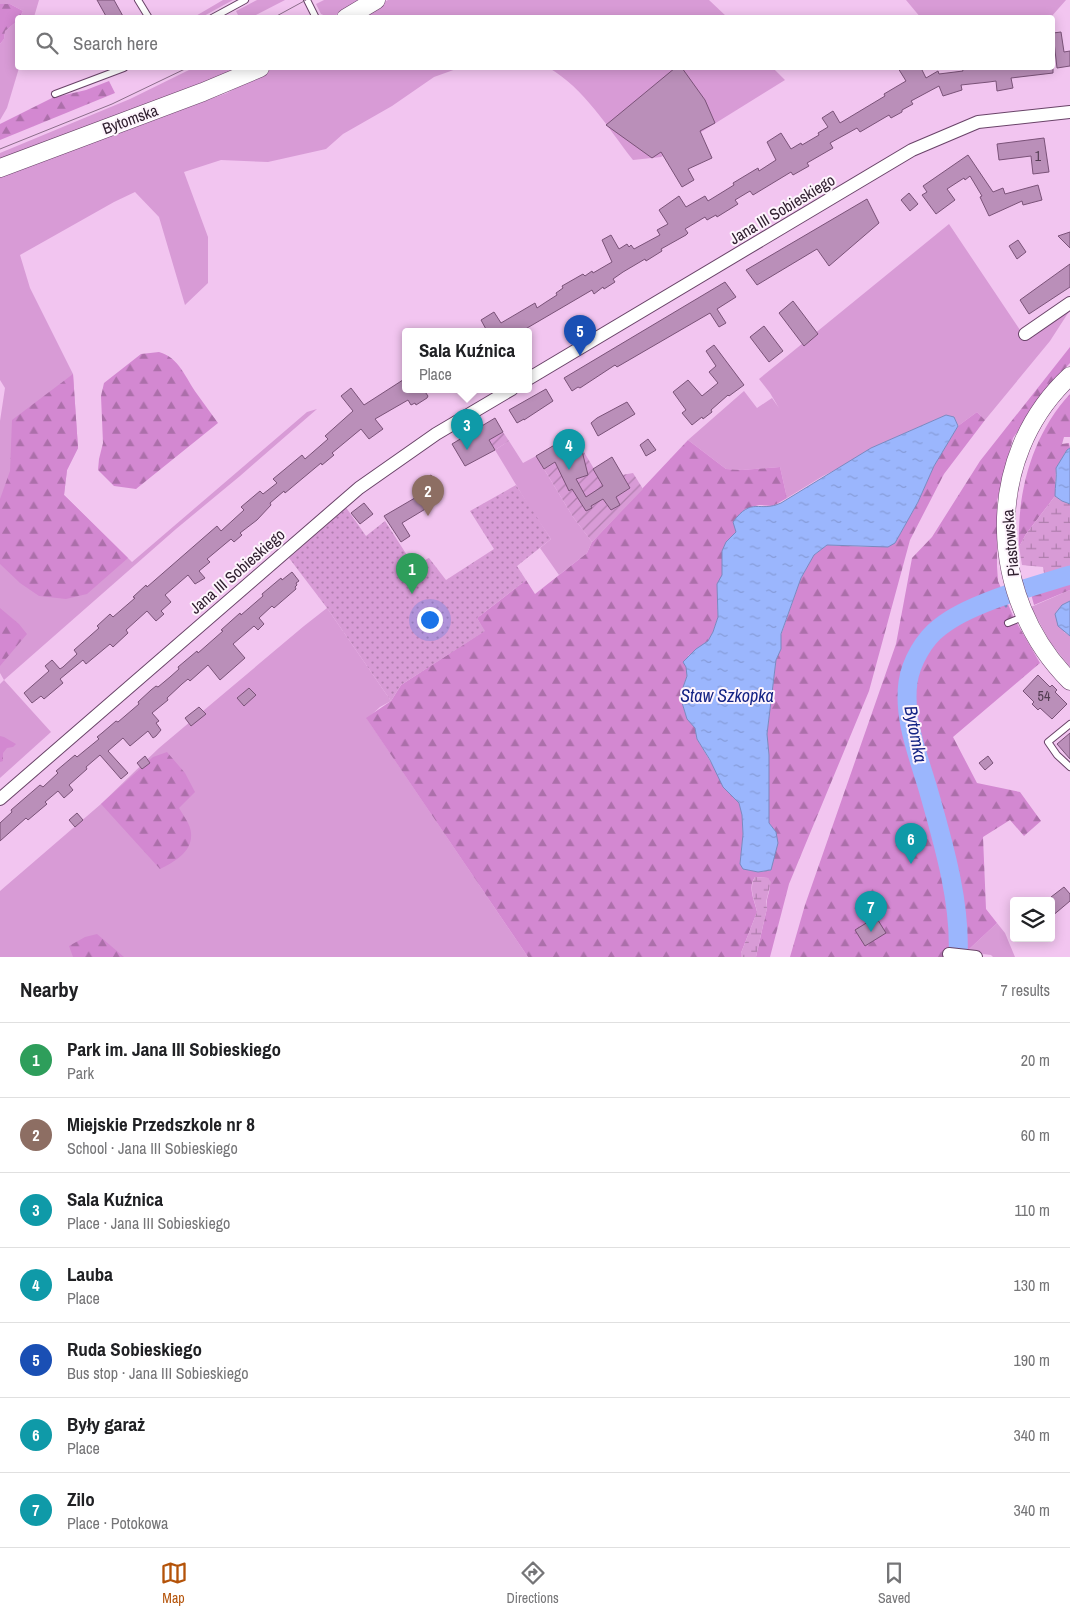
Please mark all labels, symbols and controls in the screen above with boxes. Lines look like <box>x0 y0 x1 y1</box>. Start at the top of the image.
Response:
search box <box>15 15 1055 70</box>
icon: search <box>33 29 61 57</box>
text: Search here <box>73 30 158 56</box>
street label: Bytomska <box>99 99 161 139</box>
house number: 1 <box>1035 147 1042 165</box>
street label: Jana III Sobieskiego <box>725 169 839 249</box>
pin: 5 <box>564 315 596 356</box>
popup <box>402 328 532 393</box>
text: Sala Kuźnica <box>419 337 515 363</box>
text: Place <box>419 363 452 385</box>
pin: 3 <box>451 409 483 450</box>
pin: 4 <box>553 429 585 470</box>
pin: 2 <box>412 475 444 516</box>
street label: Piastowska <box>996 508 1024 577</box>
street label: Jana III Sobieskiego <box>185 523 289 619</box>
pin: 1 <box>396 553 428 594</box>
your location <box>417 607 443 633</box>
water label: Staw Szkopka <box>680 683 774 708</box>
house number: 54 <box>1038 687 1051 705</box>
water label: Bytomka <box>898 703 934 765</box>
pin: 6 <box>895 823 927 864</box>
pin: 7 <box>855 891 887 932</box>
map controls <box>1010 897 1055 942</box>
button: layers <box>1010 897 1055 942</box>
text: Nearby <box>20 975 78 1004</box>
text: 7 results <box>1000 979 1050 1001</box>
text: Park im. Jana III Sobieskiego <box>67 1036 281 1062</box>
text: 1 <box>32 1049 40 1071</box>
text: 20 m <box>1021 1049 1050 1071</box>
text: Park <box>67 1062 94 1084</box>
text: Miejskie Przedszkole nr 8 <box>67 1111 255 1137</box>
text: 2 <box>32 1124 40 1146</box>
text: 60 m <box>1021 1124 1050 1146</box>
text: School · Jana III Sobieskiego <box>67 1137 238 1159</box>
text: Sala Kuźnica <box>67 1186 163 1212</box>
text: 3 <box>32 1199 40 1221</box>
text: 110 m <box>1014 1199 1050 1221</box>
text: Place · Jana III Sobieskiego <box>67 1212 230 1234</box>
text: Lauba <box>67 1261 113 1287</box>
text: 4 <box>32 1274 40 1296</box>
text: 130 m <box>1014 1274 1050 1296</box>
text: Place <box>67 1287 100 1309</box>
text: Ruda Sobieskiego <box>67 1336 202 1362</box>
text: 5 <box>32 1349 40 1371</box>
text: 190 m <box>1014 1349 1050 1371</box>
text: Bus stop · Jana III Sobieskiego <box>67 1362 249 1384</box>
text: Były garaż <box>67 1411 145 1437</box>
text: 6 <box>32 1424 40 1446</box>
text: 340 m <box>1014 1424 1050 1446</box>
text: Place <box>67 1437 100 1459</box>
text: Zilo <box>67 1486 95 1512</box>
text: 7 <box>32 1499 40 1521</box>
text: 340 m <box>1014 1499 1050 1521</box>
text: Place · Potokowa <box>67 1512 168 1534</box>
tab: Map <box>160 1559 188 1607</box>
tab: Directions <box>507 1559 559 1607</box>
tab: Saved <box>878 1559 910 1607</box>

